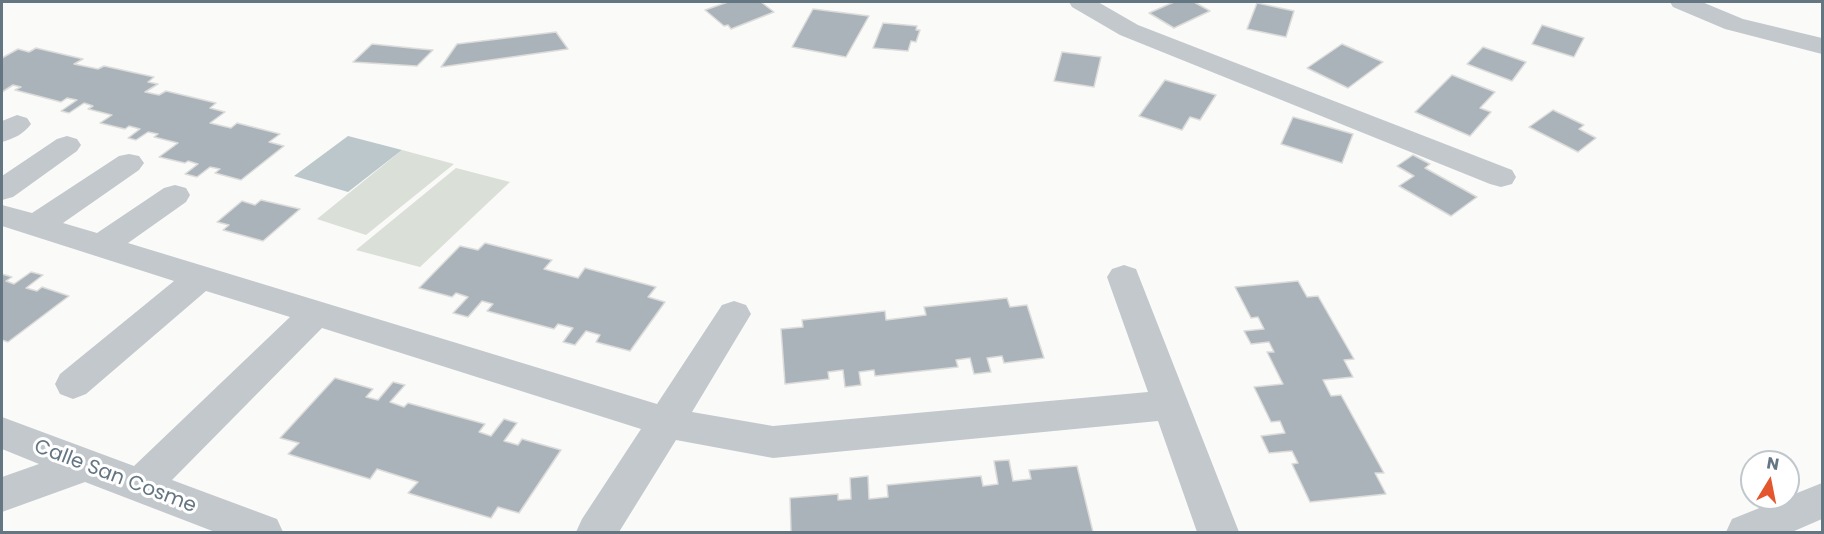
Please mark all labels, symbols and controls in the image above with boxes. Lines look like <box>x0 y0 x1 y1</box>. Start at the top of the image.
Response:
street label: Calle San Cosme <box>31 435 199 519</box>
north arrow <box>1740 450 1800 510</box>
text: N <box>1765 451 1781 476</box>

